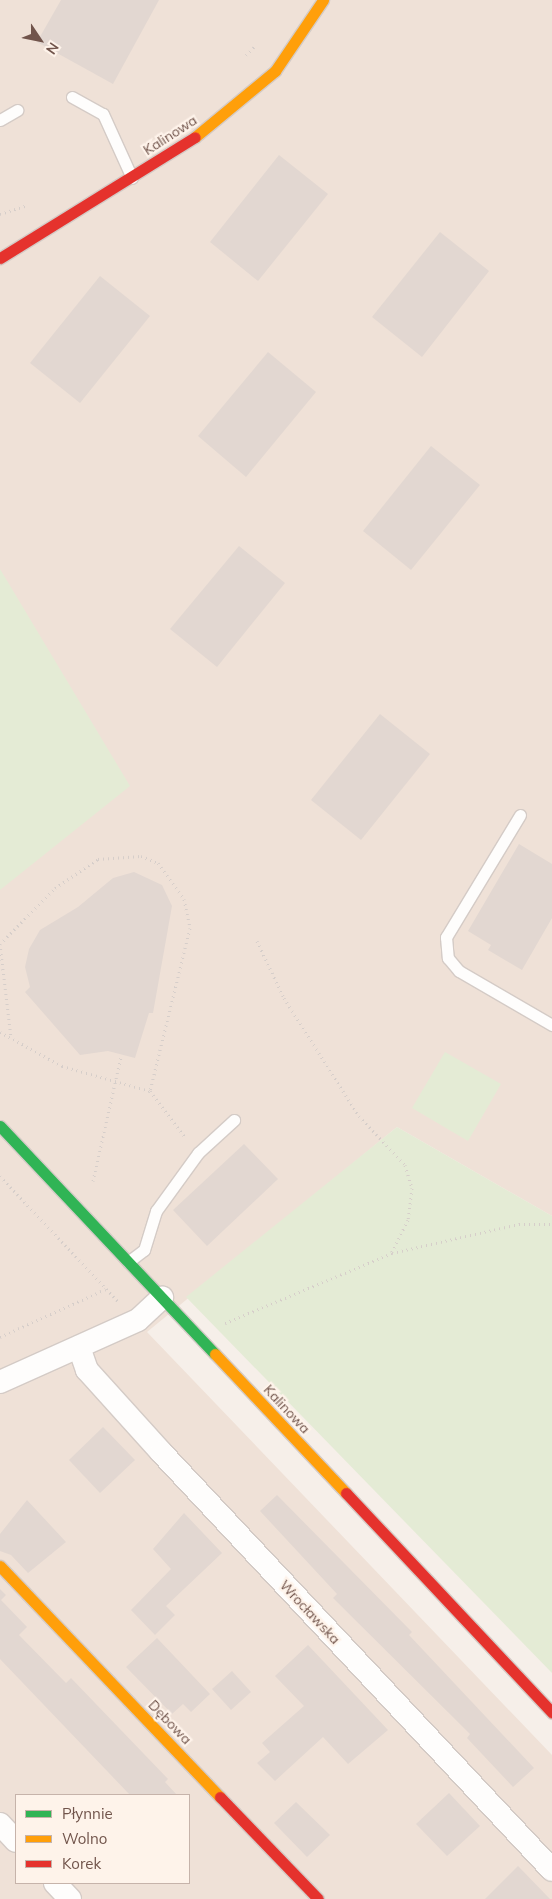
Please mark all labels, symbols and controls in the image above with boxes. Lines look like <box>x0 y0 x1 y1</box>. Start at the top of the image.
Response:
north arrow <box>15 15 65 65</box>
text: N <box>42 39 63 58</box>
street label: Kalinowa <box>140 111 200 159</box>
street label: Kalinowa <box>260 1381 314 1437</box>
street label: Wrocławska <box>276 1577 344 1647</box>
street label: Dębowa <box>145 1696 195 1748</box>
legend <box>15 1794 190 1884</box>
text: Płynnie <box>62 1804 113 1823</box>
text: Wolno <box>62 1829 107 1848</box>
text: Korek <box>62 1854 101 1873</box>

